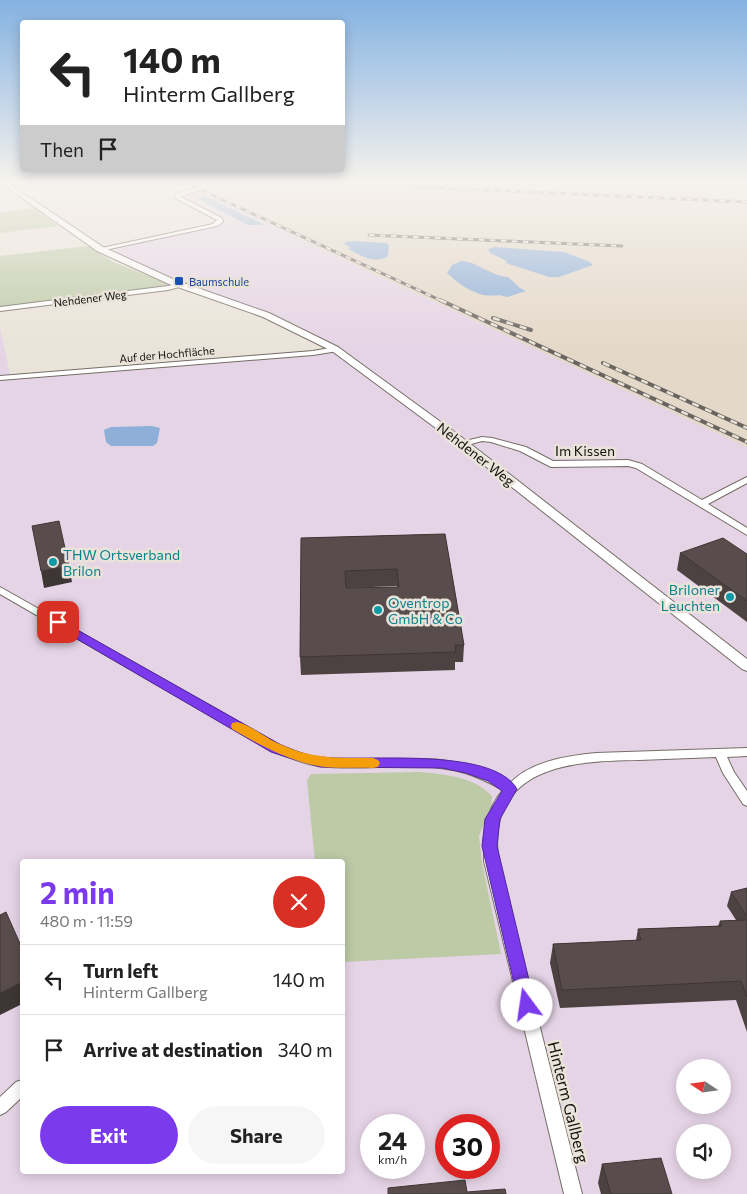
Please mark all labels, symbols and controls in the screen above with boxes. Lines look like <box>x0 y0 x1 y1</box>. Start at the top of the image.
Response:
text: 140 m <box>123 37 221 80</box>
icon: left <box>40 40 105 105</box>
text: Hinterm Gallberg <box>123 80 295 107</box>
icon: arrive <box>94 135 122 163</box>
text: Then <box>40 138 84 161</box>
marker: Baumschule <box>173 275 185 287</box>
place label: Baumschule <box>189 275 249 288</box>
street label: Nehdener Weg <box>53 287 127 309</box>
street label: Auf der Hochfläche <box>119 343 215 365</box>
street label: Nehdener Weg <box>434 419 518 490</box>
street label: Im Kissen <box>555 442 615 459</box>
place label: THW Ortsverband Brilon <box>63 546 180 579</box>
marker: THW Ortsverband Brilon <box>47 556 59 568</box>
place label: Briloner Leuchten <box>661 581 720 614</box>
marker: Briloner Leuchten <box>724 591 736 603</box>
place label: Oventrop GmbH & Co <box>388 594 463 627</box>
pin <box>37 601 79 643</box>
marker: Oventrop GmbH & Co <box>372 604 384 616</box>
icon: arrive <box>44 608 72 636</box>
text: 2 min <box>40 873 115 910</box>
button: close <box>273 876 325 928</box>
text: 480 m · 11:59 <box>40 911 133 930</box>
text: Turn left <box>83 959 158 982</box>
icon: left <box>40 966 68 994</box>
text: 140 m <box>273 968 325 991</box>
position arrow <box>500 978 552 1030</box>
text: Hinterm Gallberg <box>83 982 208 1001</box>
icon: arrive <box>40 1036 68 1064</box>
text: Arrive at destination <box>83 1038 263 1061</box>
text: 340 m <box>278 1038 333 1061</box>
street label: Hinterm Gallberg <box>545 1039 593 1165</box>
north arrow <box>676 1059 731 1114</box>
map controls <box>676 1059 731 1179</box>
button: Exit <box>40 1106 178 1164</box>
button: Share <box>188 1106 325 1164</box>
speed limit sign: 30 <box>435 1114 500 1179</box>
button: sound <box>676 1124 731 1179</box>
text: 24 <box>378 1125 407 1155</box>
text: km/h <box>378 1152 407 1166</box>

